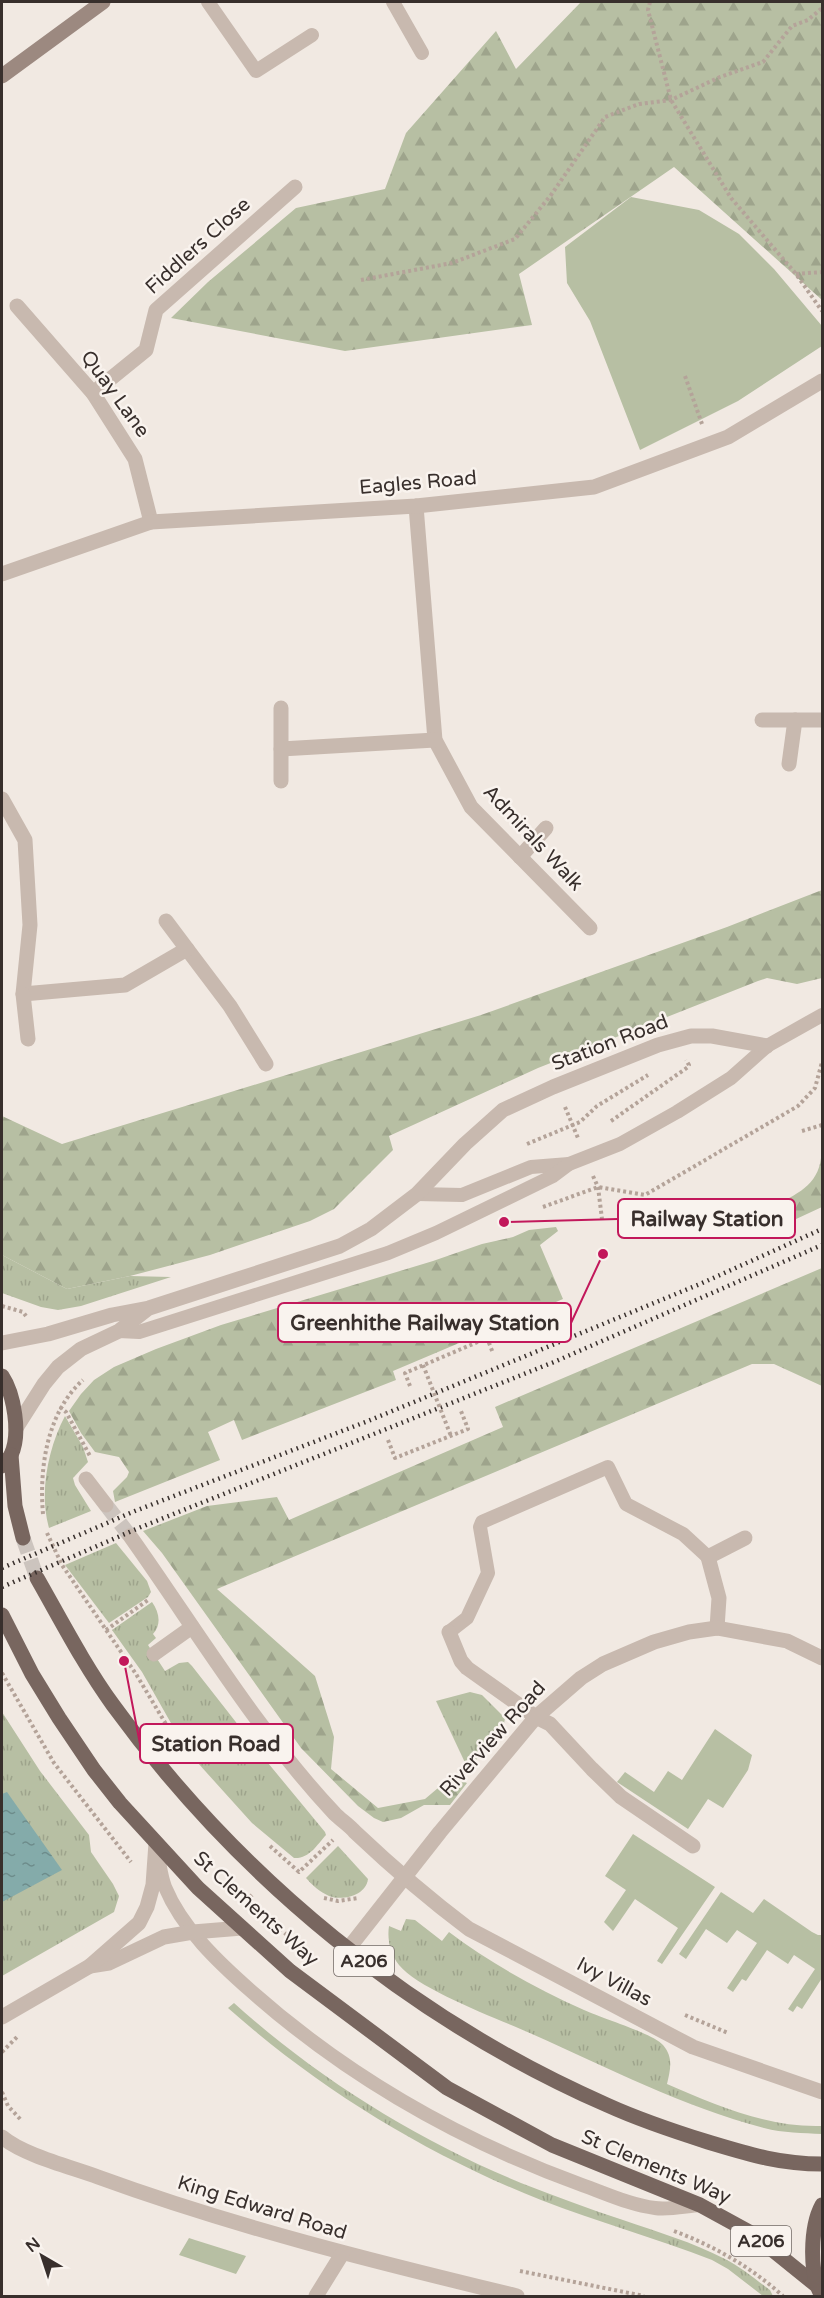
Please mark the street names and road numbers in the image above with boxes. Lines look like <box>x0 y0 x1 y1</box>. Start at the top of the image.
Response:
street label: Fiddlers Close <box>141 193 255 299</box>
street label: Quay Lane <box>75 346 155 442</box>
street label: Eagles Road <box>358 466 478 500</box>
street label: Admirals Walk <box>478 780 588 896</box>
street label: Station Road <box>548 1010 672 1076</box>
street label: Riverview Road <box>435 1676 551 1802</box>
street label: St Clements Way <box>188 1846 324 1972</box>
road number: A206 <box>334 1946 394 1976</box>
street label: Ivy Villas <box>572 1952 656 2012</box>
street label: St Clements Way <box>578 2125 735 2209</box>
street label: King Edward Road <box>174 2171 350 2245</box>
road number: A206 <box>731 2226 791 2256</box>

